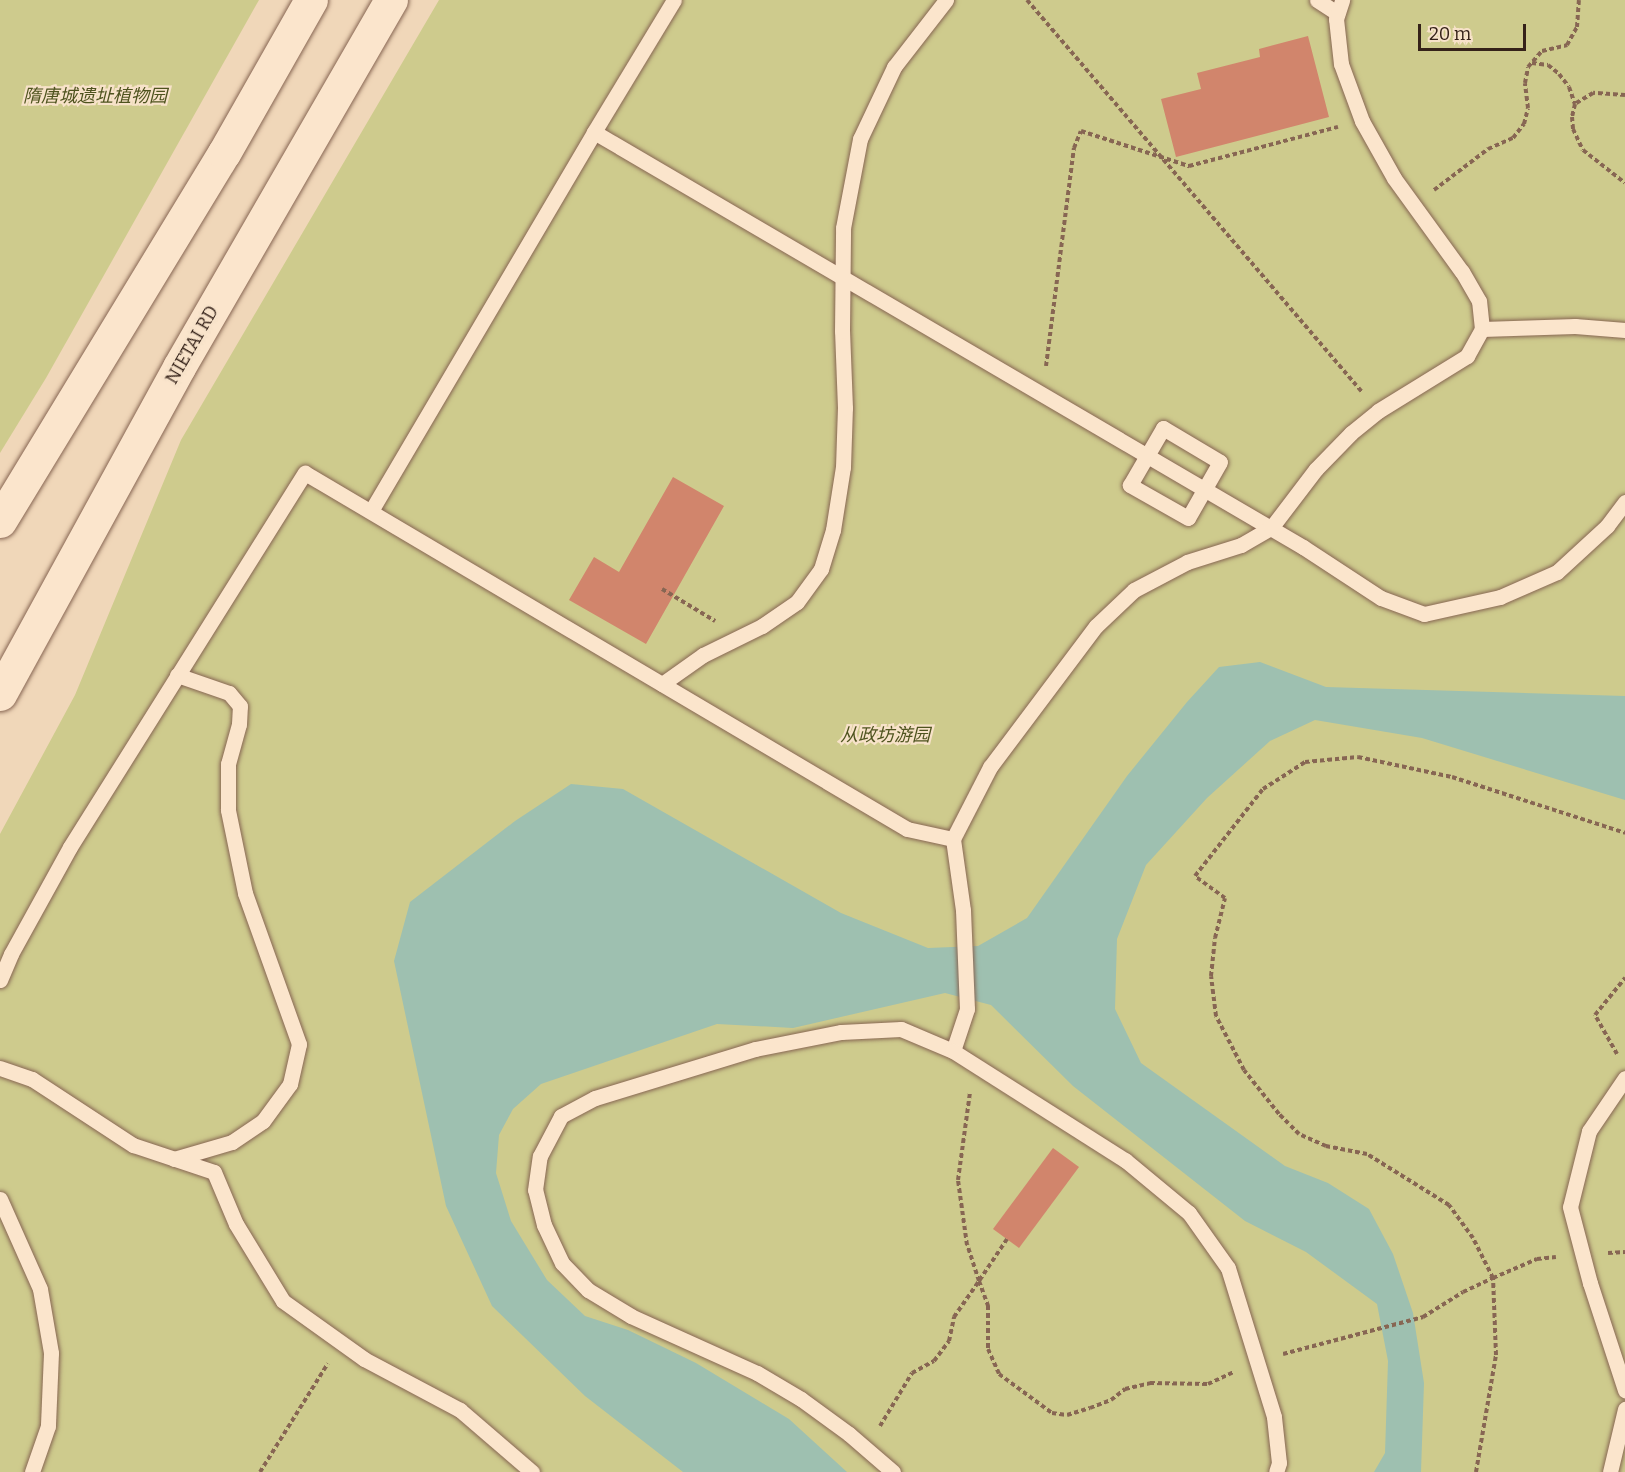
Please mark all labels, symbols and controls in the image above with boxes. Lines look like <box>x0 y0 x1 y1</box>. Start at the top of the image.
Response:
scale bar <box>1421 12 1529 50</box>
text: 20 m <box>1429 23 1471 45</box>
park label: 隋唐城遗址植物园 <box>23 85 167 107</box>
street label: NIETAI RD <box>161 302 223 388</box>
park label: 从政坊游园 <box>840 724 930 746</box>

